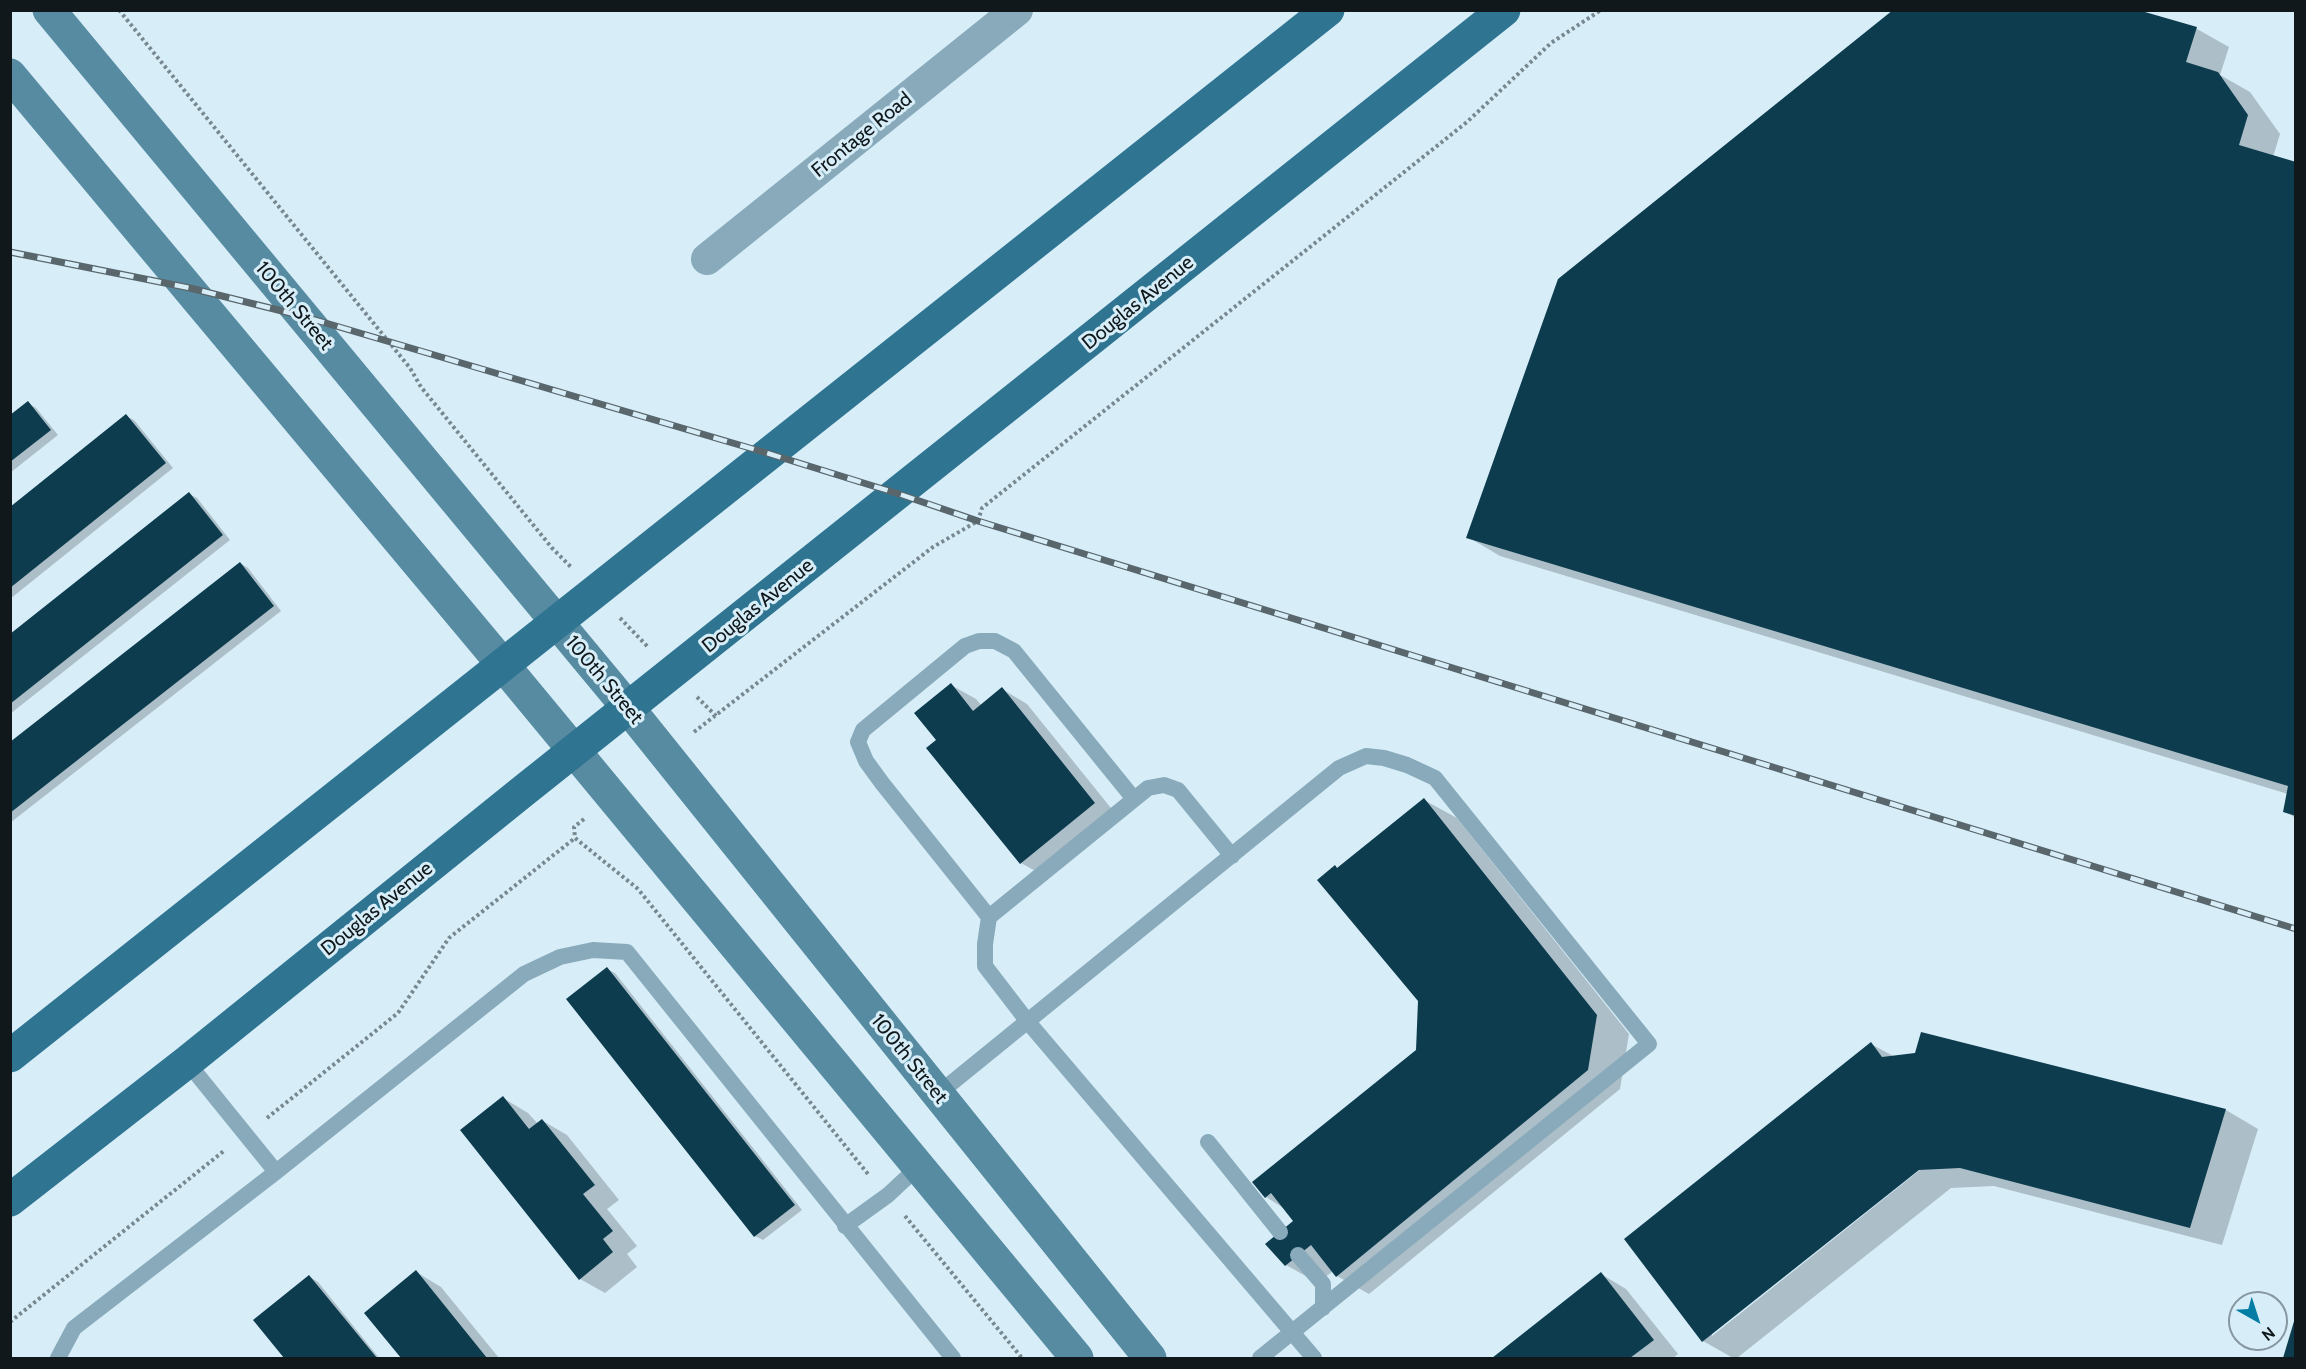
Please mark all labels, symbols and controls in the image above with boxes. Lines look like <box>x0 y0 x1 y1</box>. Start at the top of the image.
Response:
street label: Frontage Road <box>807 87 917 183</box>
street label: Douglas Avenue <box>1077 251 1199 355</box>
street label: 100th Street <box>250 257 338 355</box>
street label: Douglas Avenue <box>697 554 819 658</box>
street label: 100th Street <box>560 631 648 729</box>
street label: Douglas Avenue <box>316 857 438 961</box>
street label: 100th Street <box>866 1010 952 1108</box>
north arrow <box>2228 1291 2288 1351</box>
text: N <box>2258 1323 2279 1345</box>

